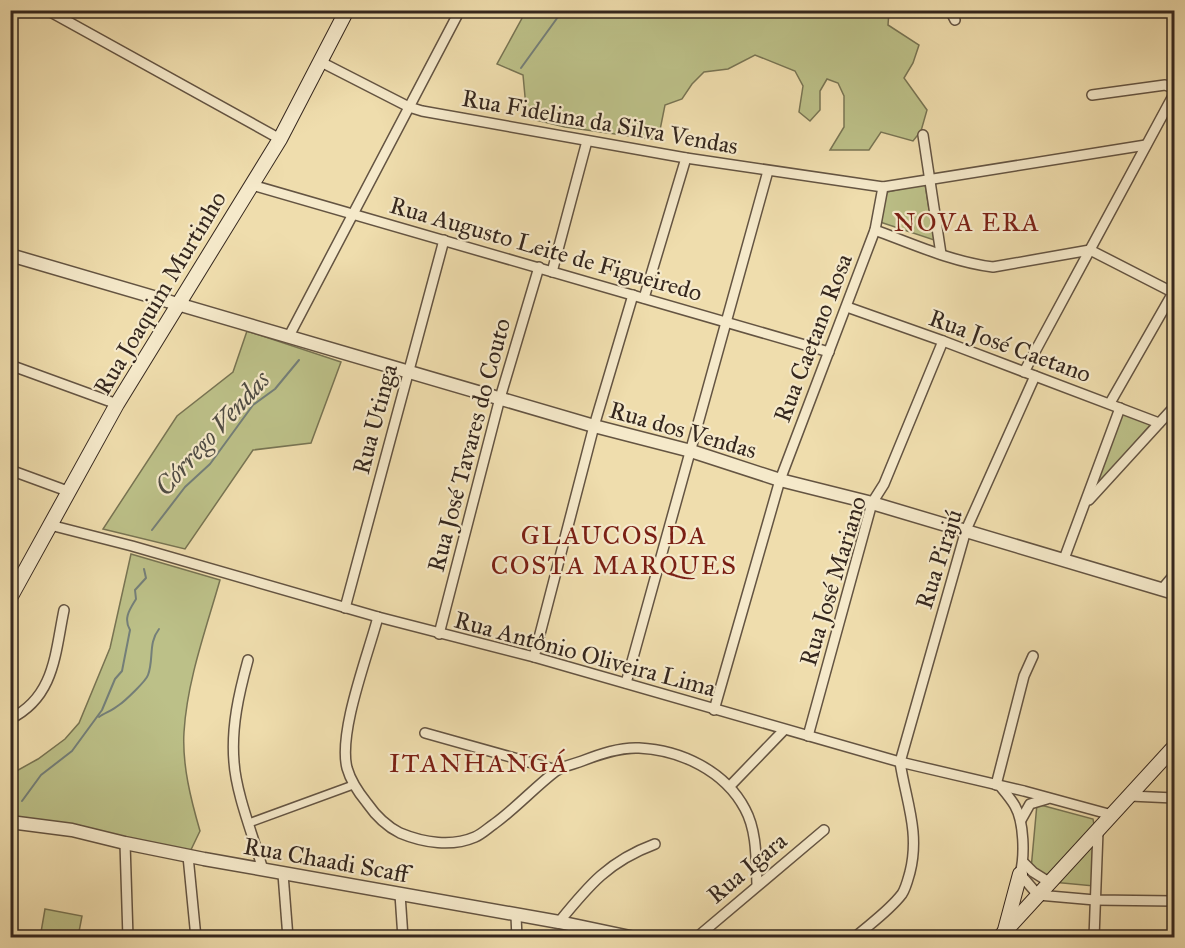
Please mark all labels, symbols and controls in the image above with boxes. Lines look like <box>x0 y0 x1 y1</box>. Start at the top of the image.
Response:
street label: Rua Fidelina da Silva Vendas <box>460 83 740 161</box>
street label: Rua Joaquim Murtinho <box>87 186 233 400</box>
street label: Rua Augusto Leite de Figueiredo <box>386 190 706 308</box>
district label: NOVA ERA <box>894 206 1040 238</box>
street label: Rua Caetano Rosa <box>767 249 859 427</box>
street label: Rua José Caetano <box>925 303 1095 389</box>
street label: Rua José Tavares do Couto <box>421 315 517 575</box>
street label: Rua Utinga <box>346 360 404 477</box>
water label: Córrego Vendas <box>148 364 277 502</box>
street label: Rua dos Vendas <box>606 395 760 465</box>
street label: Rua José Mariano <box>793 492 873 670</box>
street label: Rua Pirajú <box>909 505 969 613</box>
district label: GLAUCOS DA COSTA MARQUES <box>491 519 737 581</box>
street label: Rua Antônio Oliveira Lima <box>451 605 720 704</box>
district label: ITANHANGÁ <box>389 747 569 779</box>
street label: Rua Igara <box>701 825 794 910</box>
street label: Rua Chaadi Scaff <box>241 831 414 890</box>

